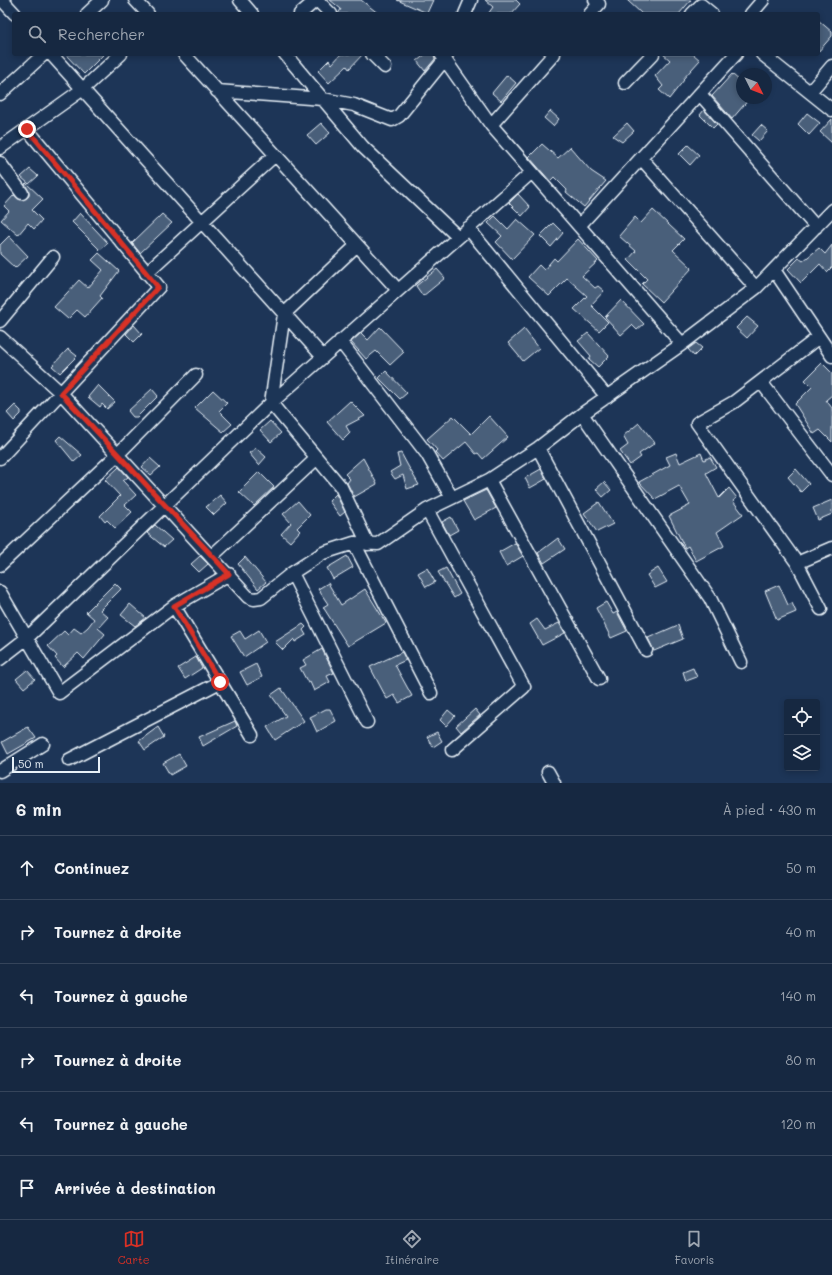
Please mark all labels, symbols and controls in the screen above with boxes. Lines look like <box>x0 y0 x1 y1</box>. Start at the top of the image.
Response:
search box <box>12 12 820 56</box>
icon: search <box>26 23 48 45</box>
text: Rechercher <box>58 24 145 44</box>
north arrow <box>736 68 772 104</box>
route end <box>18 120 36 138</box>
route start <box>211 673 229 691</box>
map controls <box>784 699 820 771</box>
button: locate <box>784 699 820 735</box>
button: layers <box>784 735 820 771</box>
scale bar <box>12 755 100 774</box>
text: 50 m <box>18 756 44 771</box>
text: 6 min <box>16 798 61 820</box>
text: À pied · 430 m <box>723 801 816 818</box>
icon: ahead <box>16 857 38 879</box>
text: Continuez <box>54 858 129 878</box>
text: 50 m <box>786 859 816 876</box>
icon: right <box>16 921 38 943</box>
text: Tournez à droite <box>54 922 182 942</box>
text: 40 m <box>786 923 816 940</box>
icon: left <box>16 985 38 1007</box>
text: Tournez à gauche <box>54 986 188 1006</box>
text: 140 m <box>780 987 816 1004</box>
icon: right <box>16 1049 38 1071</box>
text: Tournez à droite <box>54 1050 182 1070</box>
text: 80 m <box>786 1051 816 1068</box>
icon: left <box>16 1113 38 1135</box>
text: Tournez à gauche <box>54 1114 188 1134</box>
text: 120 m <box>780 1115 816 1132</box>
icon: arrive <box>16 1177 38 1199</box>
text: Arrivée à destination <box>54 1178 216 1198</box>
tab: Carte <box>118 1228 150 1267</box>
tab: Itinéraire <box>385 1228 439 1267</box>
tab: Favoris <box>675 1228 714 1267</box>

